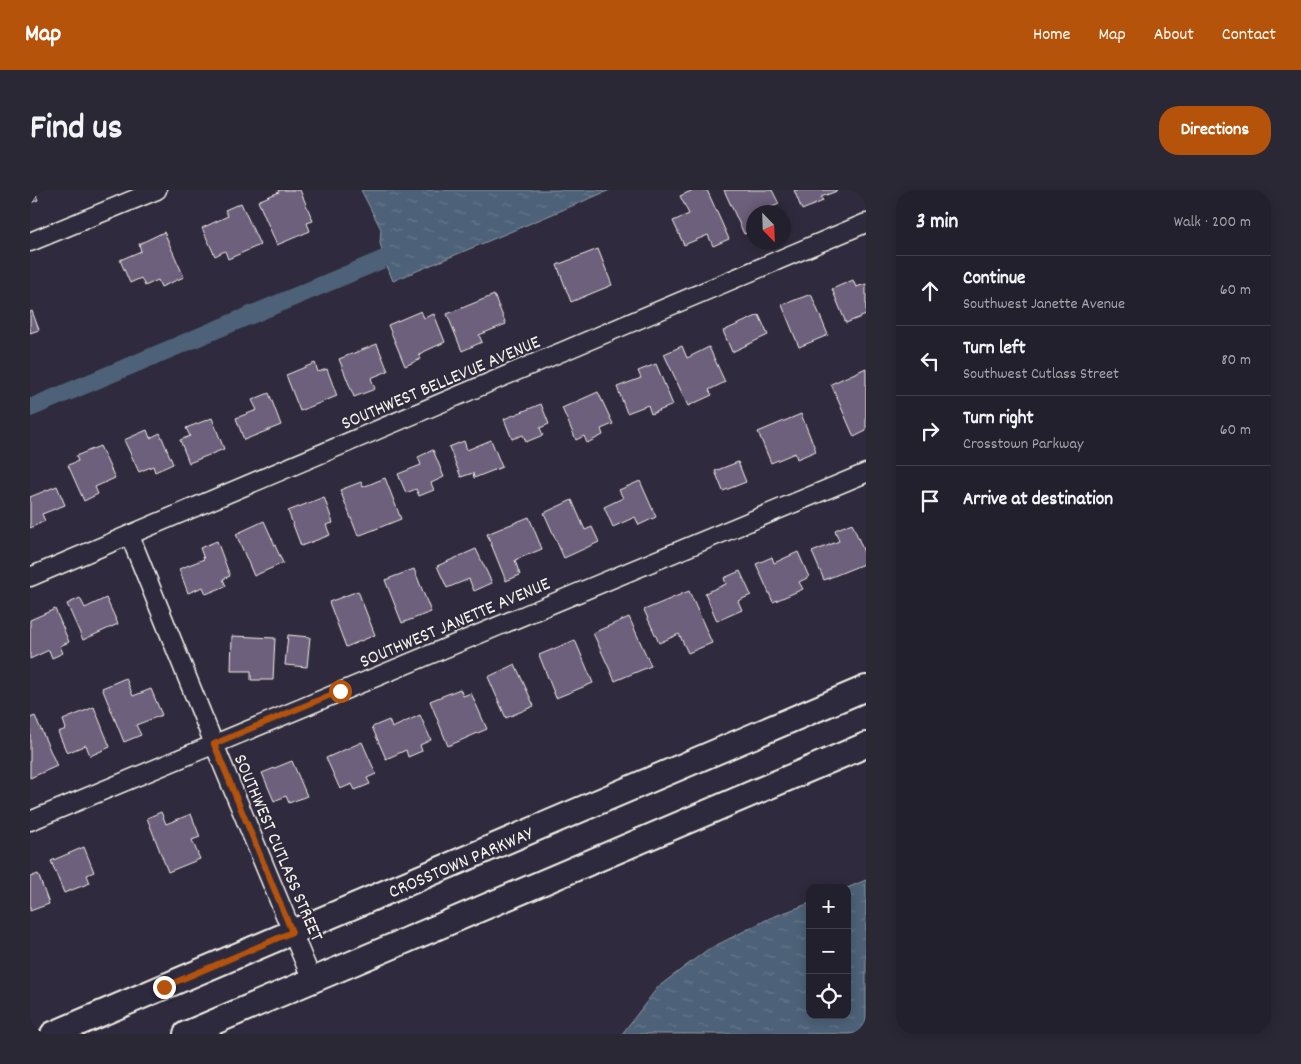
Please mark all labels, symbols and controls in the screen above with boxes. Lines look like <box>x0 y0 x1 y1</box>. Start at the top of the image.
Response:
text: Map <box>25 18 61 52</box>
text: Home <box>1033 23 1070 48</box>
text: Map <box>1098 23 1126 48</box>
text: About <box>1154 23 1194 48</box>
text: Contact <box>1222 23 1276 48</box>
text: Find us <box>30 105 122 155</box>
button: Directions <box>1159 106 1271 155</box>
north arrow <box>746 205 791 250</box>
text: 3 min <box>916 208 958 238</box>
text: Walk · 200 m <box>1174 211 1251 234</box>
text: Continue <box>963 266 1025 293</box>
icon: ahead <box>916 277 944 305</box>
text: 60 m <box>1220 279 1251 302</box>
text: Southwest Janette Avenue <box>963 293 1125 316</box>
street label: SOUTHWEST BELLEVUE AVENUE <box>338 330 545 438</box>
text: Turn left <box>963 336 1026 363</box>
icon: left <box>916 347 944 375</box>
text: 80 m <box>1221 349 1251 372</box>
text: Southwest Cutlass Street <box>963 363 1119 386</box>
text: Turn right <box>963 406 1034 433</box>
icon: right <box>916 417 944 445</box>
text: 60 m <box>1220 419 1251 442</box>
text: Crosstown Parkway <box>963 433 1083 456</box>
icon: arrive <box>916 487 944 515</box>
text: Arrive at destination <box>963 487 1113 514</box>
street label: SOUTHWEST JANETTE AVENUE <box>356 572 555 677</box>
route start <box>329 680 352 703</box>
street label: SOUTHWEST CUTLASS STREET <box>225 751 329 947</box>
street label: CROSSTOWN PARKWAY <box>385 821 539 907</box>
map controls <box>806 884 851 1019</box>
button: + <box>806 884 851 929</box>
button: − <box>806 929 851 974</box>
button: locate <box>806 974 851 1019</box>
route end <box>153 976 176 999</box>

